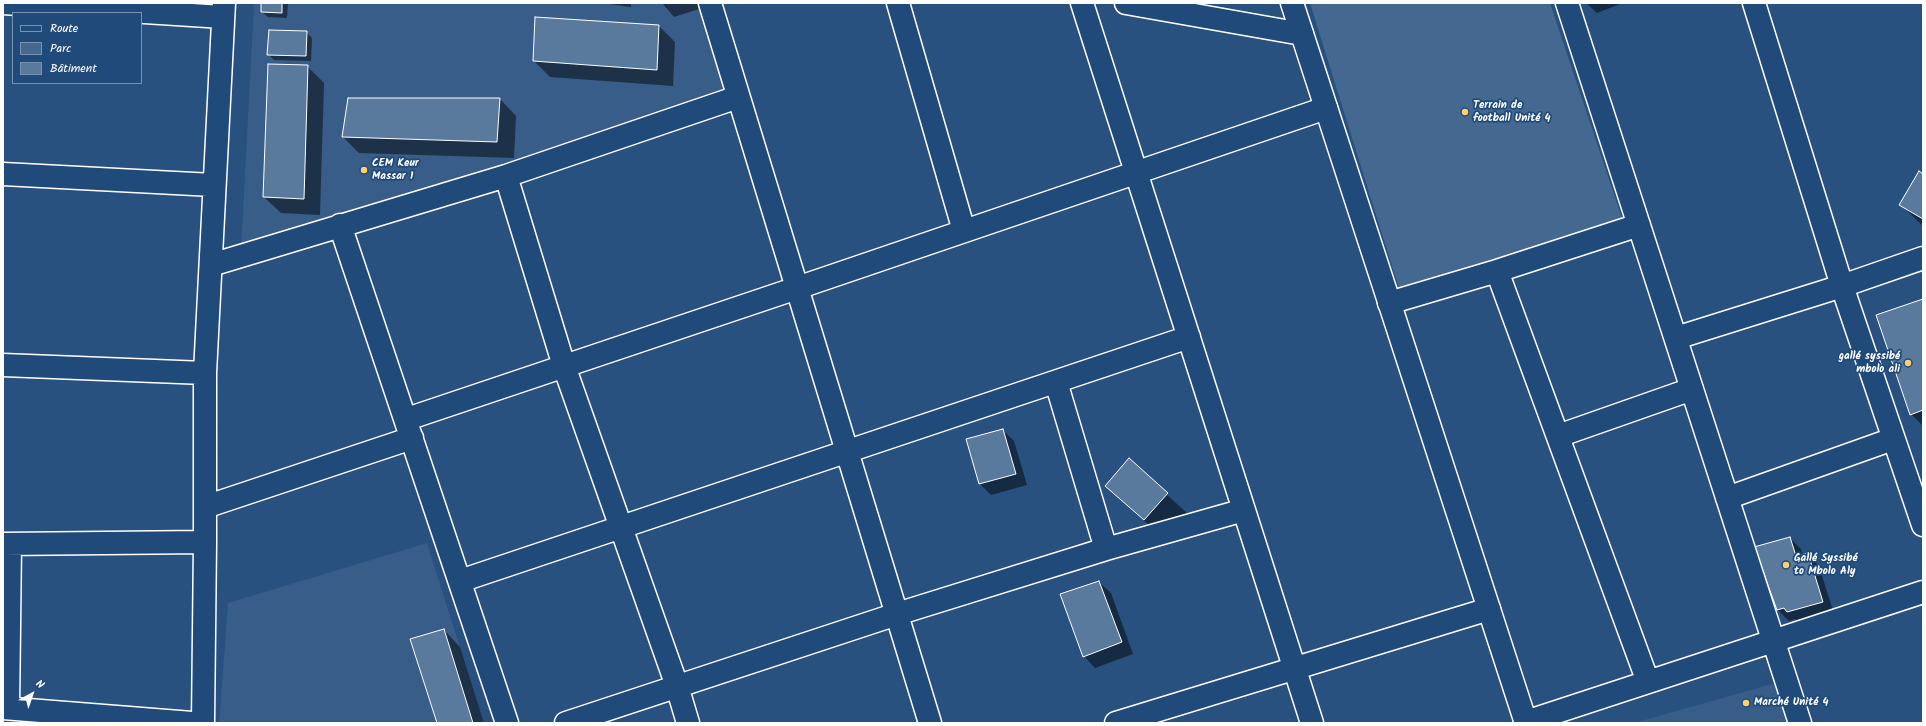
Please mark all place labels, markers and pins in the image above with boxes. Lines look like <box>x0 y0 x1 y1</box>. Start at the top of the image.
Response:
place label: Terrain de football Unité 4 <box>1473 99 1550 125</box>
marker: Terrain de football Unité 4 <box>1460 107 1470 117</box>
place label: CEM Keur Massar 1 <box>372 157 419 183</box>
marker: CEM Keur Massar 1 <box>359 165 369 175</box>
place label: gallé syssibé mbolo ali <box>1839 350 1900 376</box>
marker: gallé syssibé mbolo ali <box>1903 358 1913 368</box>
place label: Gallé Syssibé to Mbolo Aly <box>1794 552 1857 578</box>
marker: Gallé Syssibé to Mbolo Aly <box>1781 560 1791 570</box>
place label: Marché Unité 4 <box>1754 696 1828 710</box>
marker: Marché Unité 4 <box>1741 698 1751 708</box>

